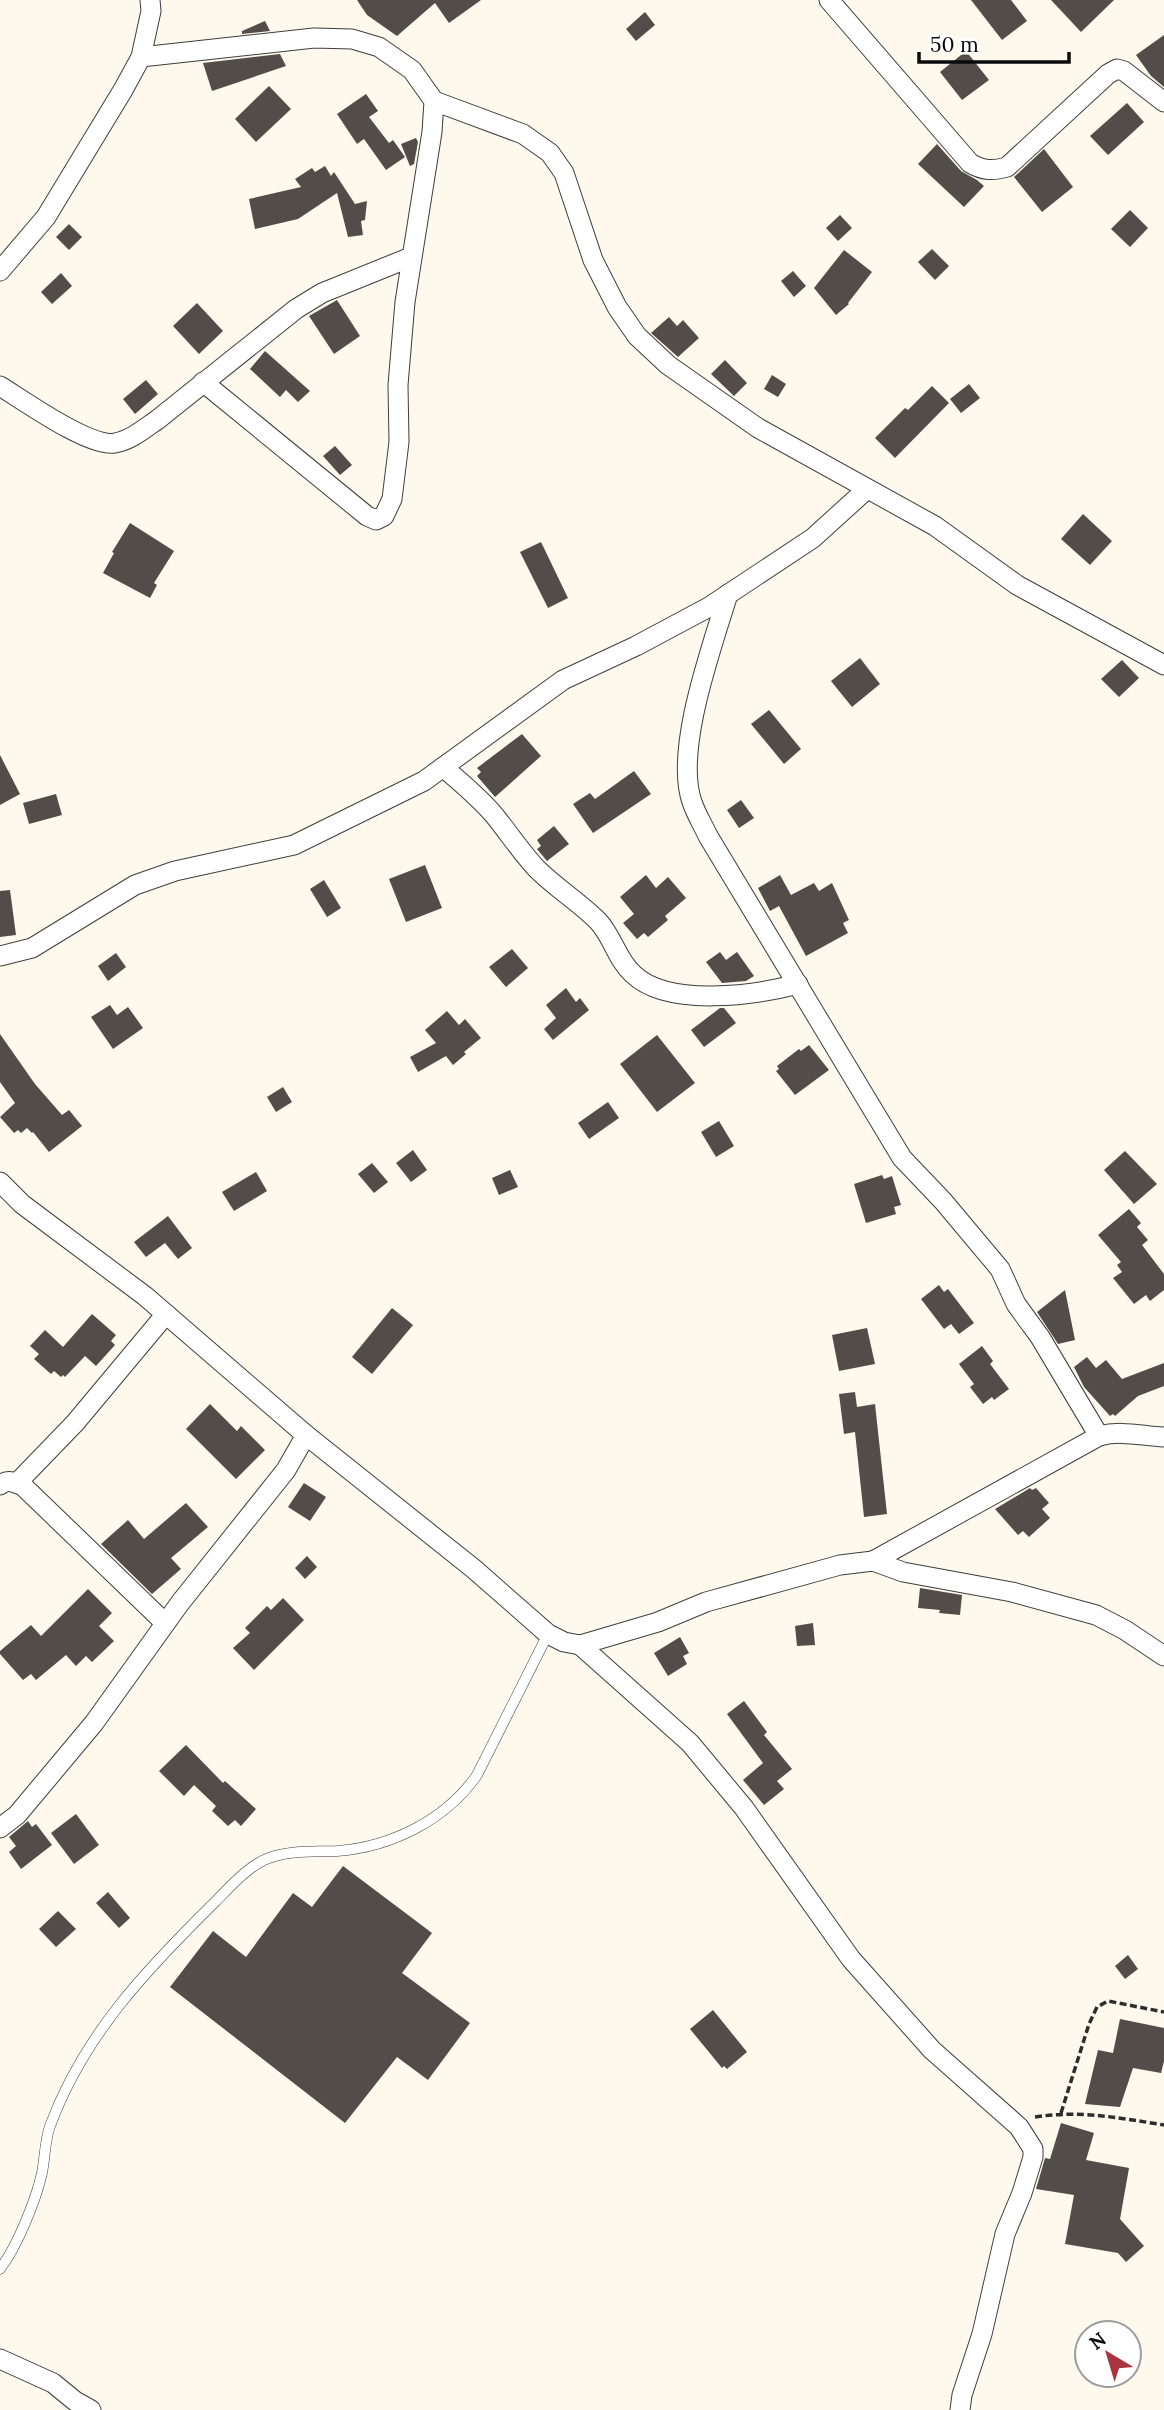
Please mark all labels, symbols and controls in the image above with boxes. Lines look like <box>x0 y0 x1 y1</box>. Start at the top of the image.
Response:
scale bar <box>919 21 1070 65</box>
text: 50 m <box>930 31 979 58</box>
north arrow <box>1073 2319 1143 2389</box>
text: N <box>1084 2326 1111 2355</box>

